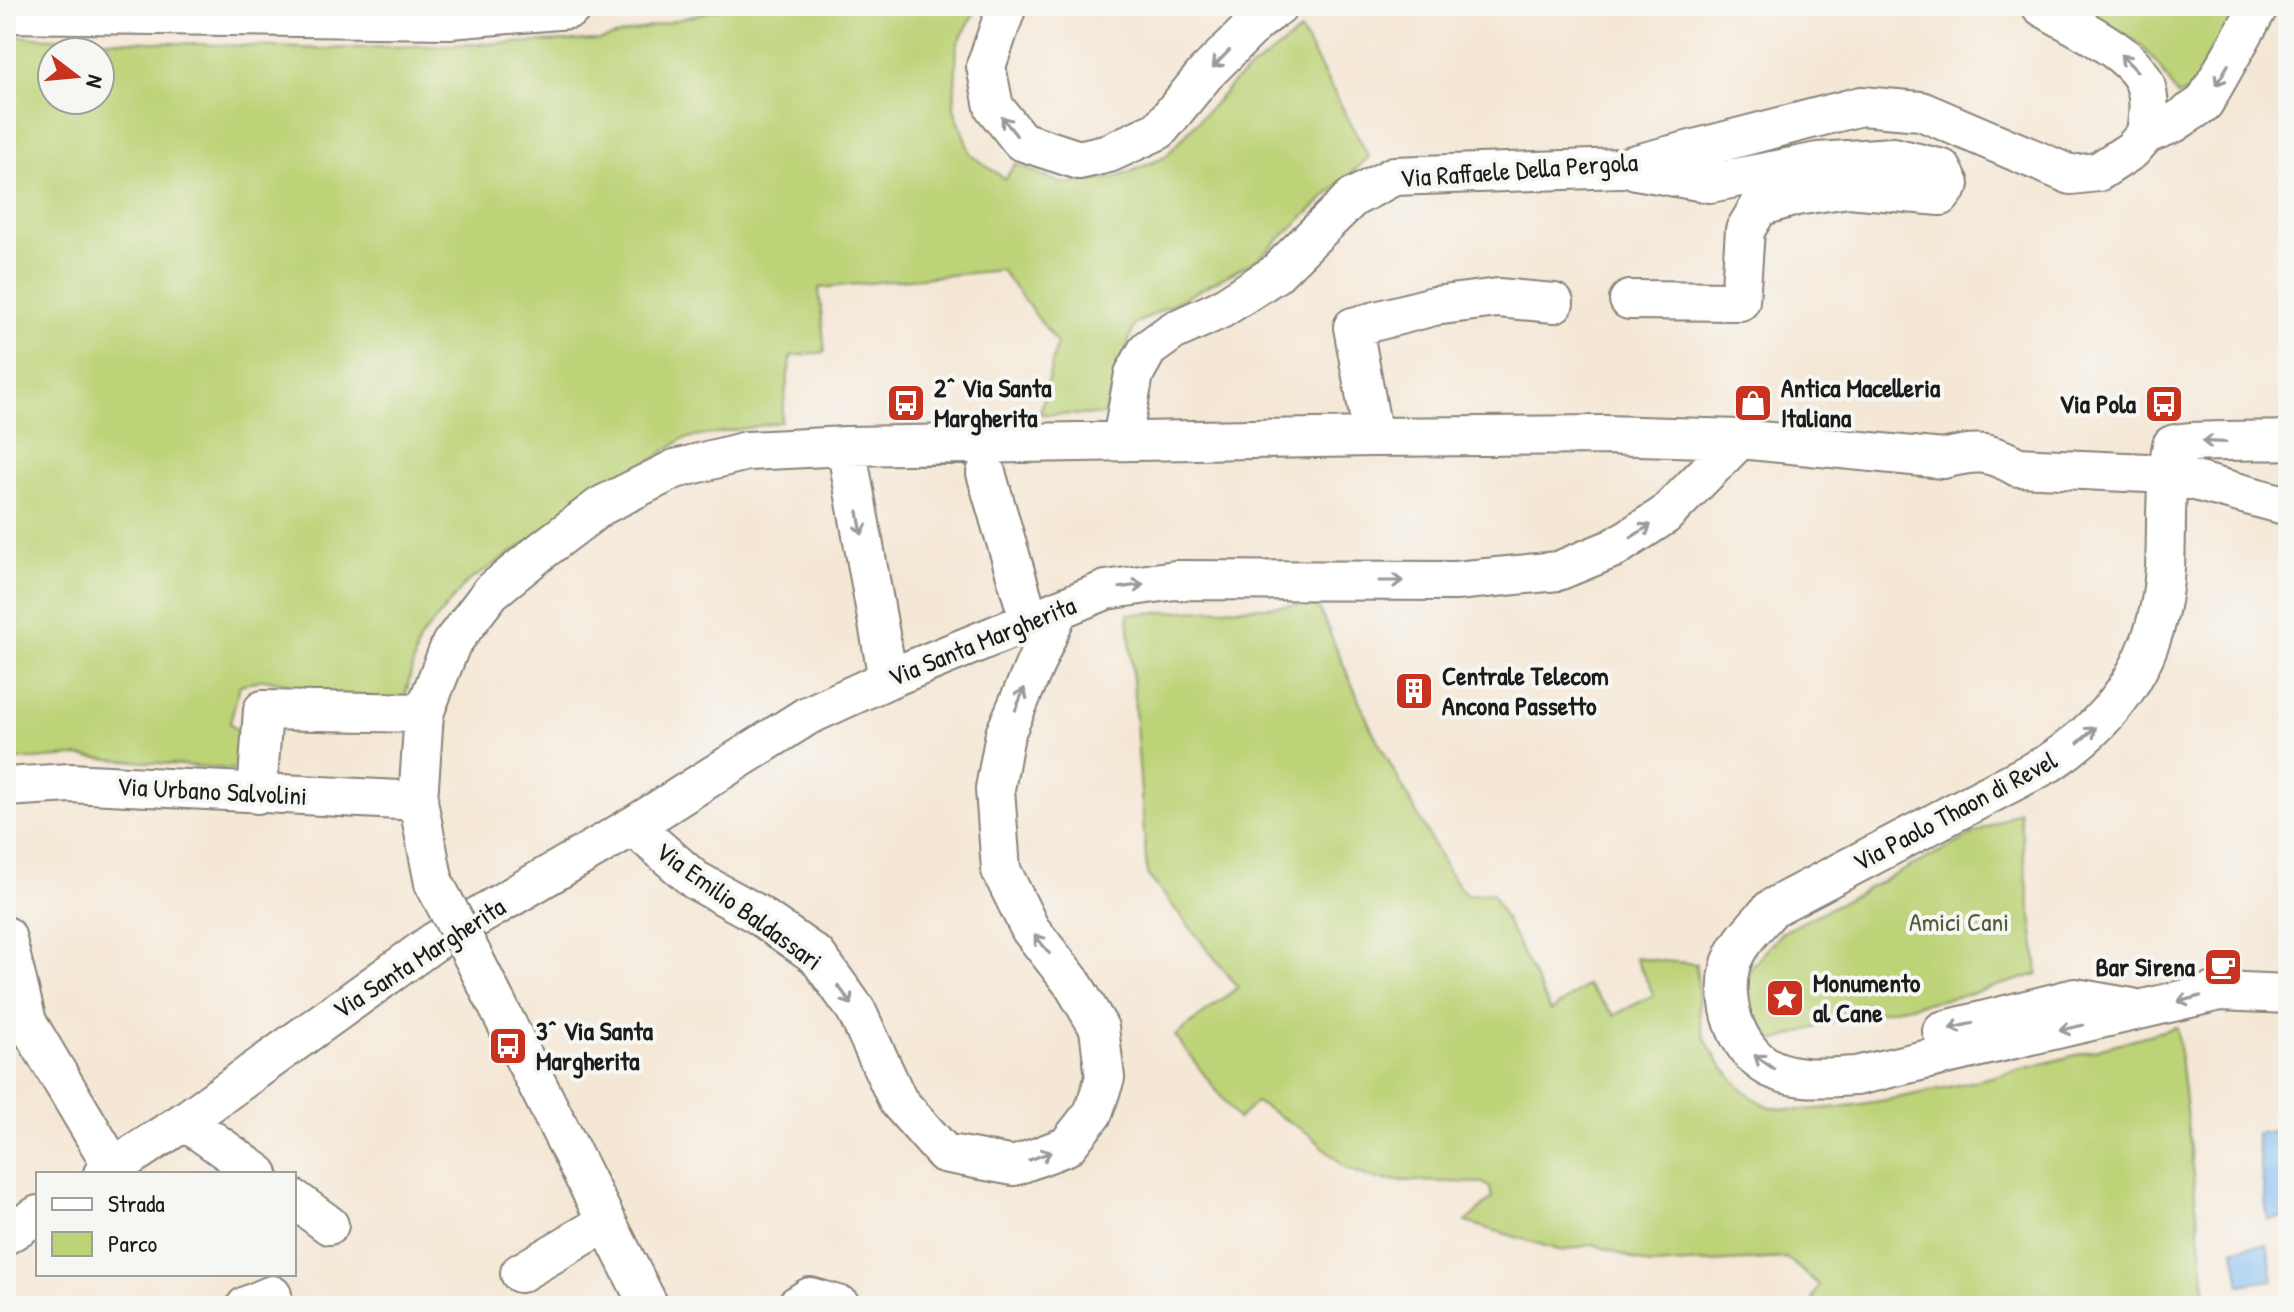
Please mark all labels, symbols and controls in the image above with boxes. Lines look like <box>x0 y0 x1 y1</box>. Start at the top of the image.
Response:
north arrow <box>36 36 116 116</box>
one-way arrow <box>1211 49 1230 69</box>
one-way arrow <box>2119 53 2138 73</box>
one-way arrow <box>2213 63 2229 86</box>
text: N <box>79 72 111 92</box>
one-way arrow <box>1000 116 1018 137</box>
street label: Via Raffaele Della Pergola <box>1399 144 1639 195</box>
place label: 2^ Via Santa Margherita <box>934 370 1052 436</box>
place label: Antica Macelleria Italiana <box>1781 370 1941 435</box>
bus stop icon: 2^ Via Santa Margherita <box>885 382 927 424</box>
shop icon: Antica Macelleria Italiana <box>1732 382 1774 424</box>
bus stop icon: Via Pola <box>2143 383 2185 425</box>
place label: Via Pola <box>2059 386 2137 421</box>
one-way arrow <box>2201 435 2228 450</box>
one-way arrow <box>853 510 868 535</box>
one-way arrow <box>1629 522 1652 538</box>
one-way arrow <box>1377 573 1404 589</box>
one-way arrow <box>1119 578 1144 593</box>
street label: Via Santa Margherita <box>883 587 1081 694</box>
place label: Centrale Telecom Ancona Passetto <box>1442 658 1609 723</box>
building icon: Centrale Telecom Ancona Passetto <box>1393 670 1435 712</box>
one-way arrow <box>1013 687 1028 712</box>
one-way arrow <box>2077 727 2097 745</box>
street label: Via Paolo Thaon di Revel <box>1847 742 2063 879</box>
street label: Via Urbano Salvolini <box>116 768 308 813</box>
street label: Via Emilio Baldassari <box>649 833 829 978</box>
street label: Via Santa Margherita <box>326 889 512 1026</box>
park label: Amici Cani <box>1909 904 2009 939</box>
one-way arrow <box>1033 934 1050 955</box>
cafe icon: Bar Sirena <box>2202 946 2244 988</box>
place label: Bar Sirena <box>2096 949 2196 984</box>
place label: Monumento al Cane <box>1813 965 1921 1030</box>
place icon: Monumento al Cane <box>1764 977 1806 1019</box>
one-way arrow <box>836 984 853 1005</box>
one-way arrow <box>2177 992 2203 1007</box>
place label: 3^ Via Santa Margherita <box>536 1013 654 1079</box>
one-way arrow <box>1949 1019 1974 1034</box>
one-way arrow <box>2058 1021 2084 1036</box>
bus stop icon: 3^ Via Santa Margherita <box>487 1025 529 1067</box>
one-way arrow <box>1753 1054 1775 1071</box>
one-way arrow <box>1027 1148 1052 1162</box>
legend <box>36 1172 296 1276</box>
text: Strada <box>108 1187 165 1219</box>
text: Parco <box>108 1227 158 1259</box>

